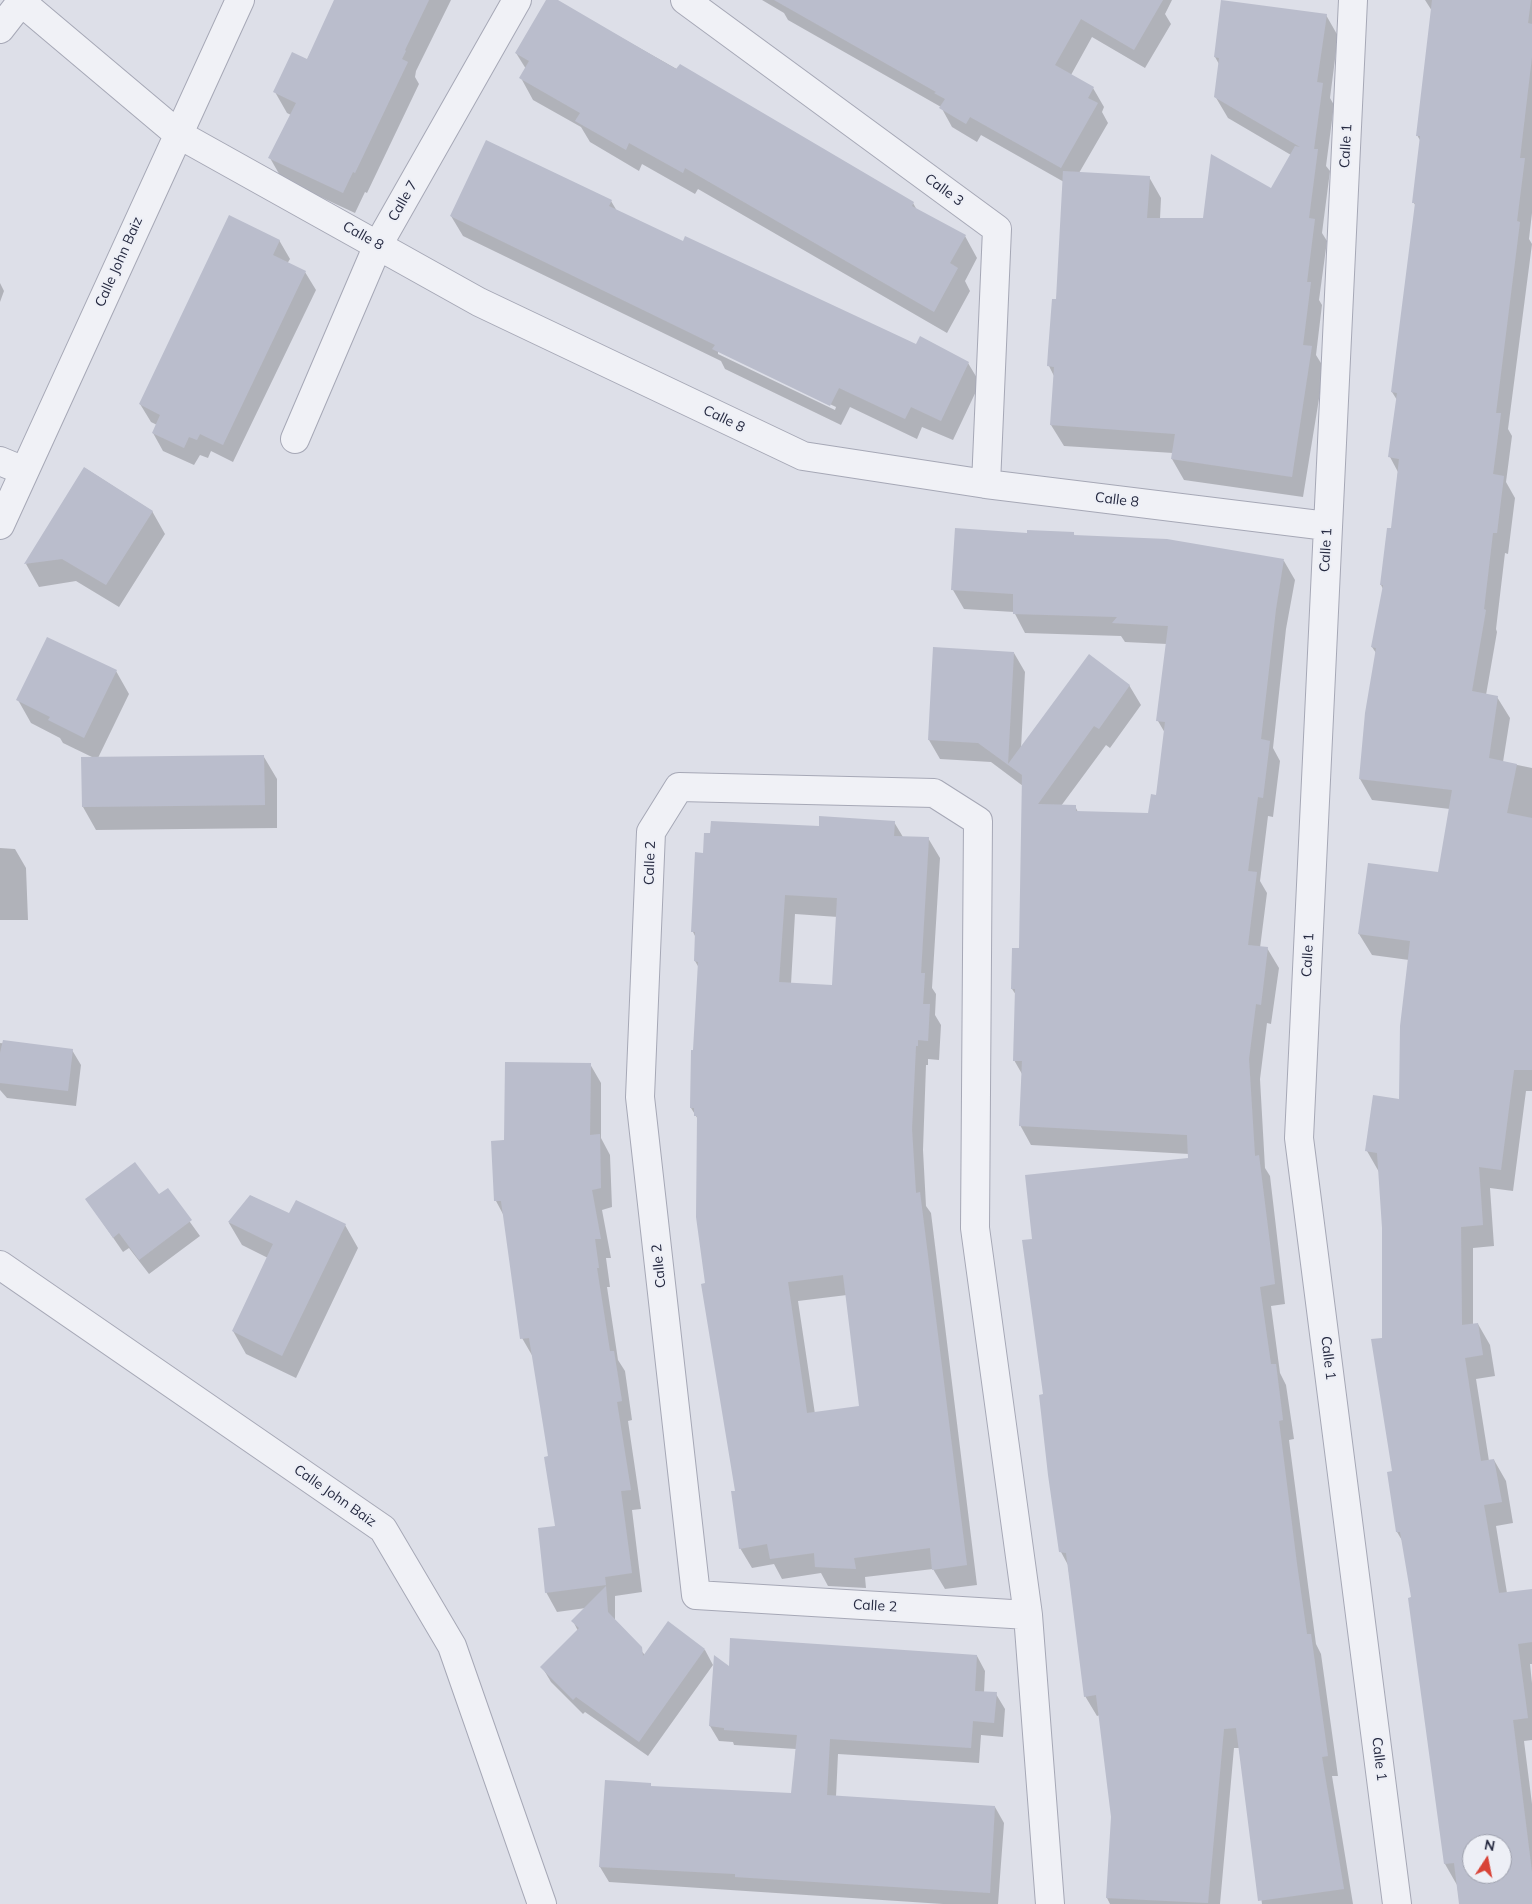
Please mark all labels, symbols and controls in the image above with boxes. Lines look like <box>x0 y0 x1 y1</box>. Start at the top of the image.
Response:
street label: Calle 1 <box>1336 124 1356 168</box>
street label: Calle 3 <box>921 170 967 210</box>
street label: Calle 7 <box>385 178 421 224</box>
street label: Calle John Baiz <box>92 214 146 310</box>
street label: Calle 8 <box>340 218 386 254</box>
street label: Calle 8 <box>701 402 747 436</box>
street label: Calle 8 <box>1094 489 1140 511</box>
street label: Calle 1 <box>1316 528 1336 572</box>
street label: Calle 2 <box>641 841 659 885</box>
street label: Calle 1 <box>1298 933 1318 977</box>
street label: Calle 2 <box>648 1243 670 1289</box>
street label: Calle 1 <box>1317 1335 1339 1381</box>
street label: Calle John Baiz <box>291 1461 379 1531</box>
street label: Calle 2 <box>853 1596 897 1616</box>
street label: Calle 1 <box>1368 1736 1390 1782</box>
north arrow <box>1462 1834 1512 1884</box>
text: N <box>1483 1835 1497 1855</box>

